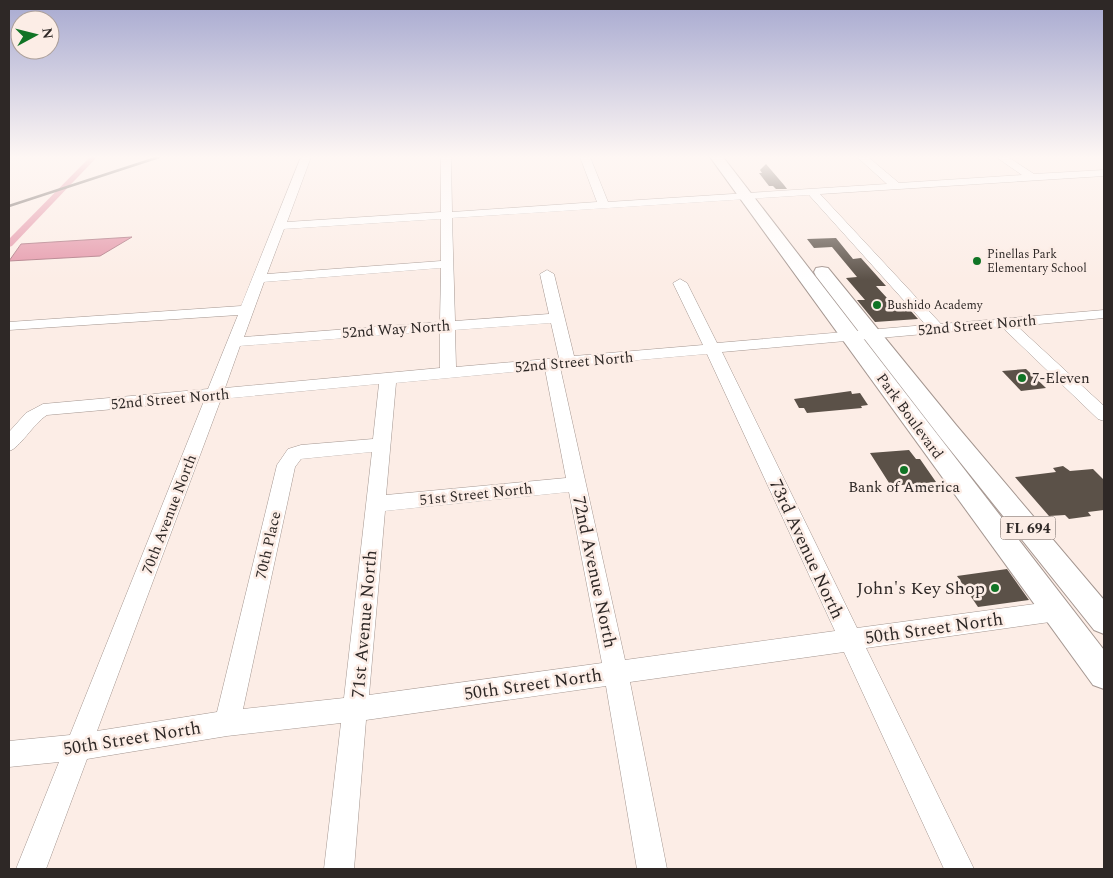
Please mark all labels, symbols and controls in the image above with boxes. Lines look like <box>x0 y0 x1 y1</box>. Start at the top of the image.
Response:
north arrow <box>10 10 60 60</box>
text: N <box>36 27 59 40</box>
place label: Pinellas Park Elementary School <box>987 245 1087 278</box>
marker: Pinellas Park Elementary School <box>971 255 983 267</box>
place label: Bushido Academy <box>887 296 984 315</box>
marker: Bushido Academy <box>871 299 883 311</box>
street label: 52nd Street North <box>917 309 1038 342</box>
street label: 52nd Way North <box>341 314 451 345</box>
street label: 52nd Street North <box>514 346 635 379</box>
place label: 7-Eleven <box>1032 367 1090 390</box>
street label: Park Boulevard <box>870 368 949 464</box>
marker: 7-Eleven <box>1016 372 1028 384</box>
street label: 52nd Street North <box>110 383 231 416</box>
street label: 70th Avenue North <box>136 451 203 577</box>
marker: Bank of America <box>898 464 910 476</box>
street label: 73rd Avenue North <box>762 475 851 624</box>
place label: Bank of America <box>848 476 960 499</box>
street label: 51st Street North <box>418 477 534 512</box>
street label: 72nd Avenue North <box>565 493 624 651</box>
street label: 70th Place <box>250 509 287 581</box>
road number: FL 694 <box>1000 516 1056 540</box>
street label: 71st Avenue North <box>345 549 384 699</box>
place label: John's Key Shop <box>856 575 985 602</box>
marker: John's Key Shop <box>989 582 1001 594</box>
street label: 50th Street North <box>863 605 1005 652</box>
street label: 50th Street North <box>462 661 604 708</box>
street label: 50th Street North <box>61 714 203 763</box>

